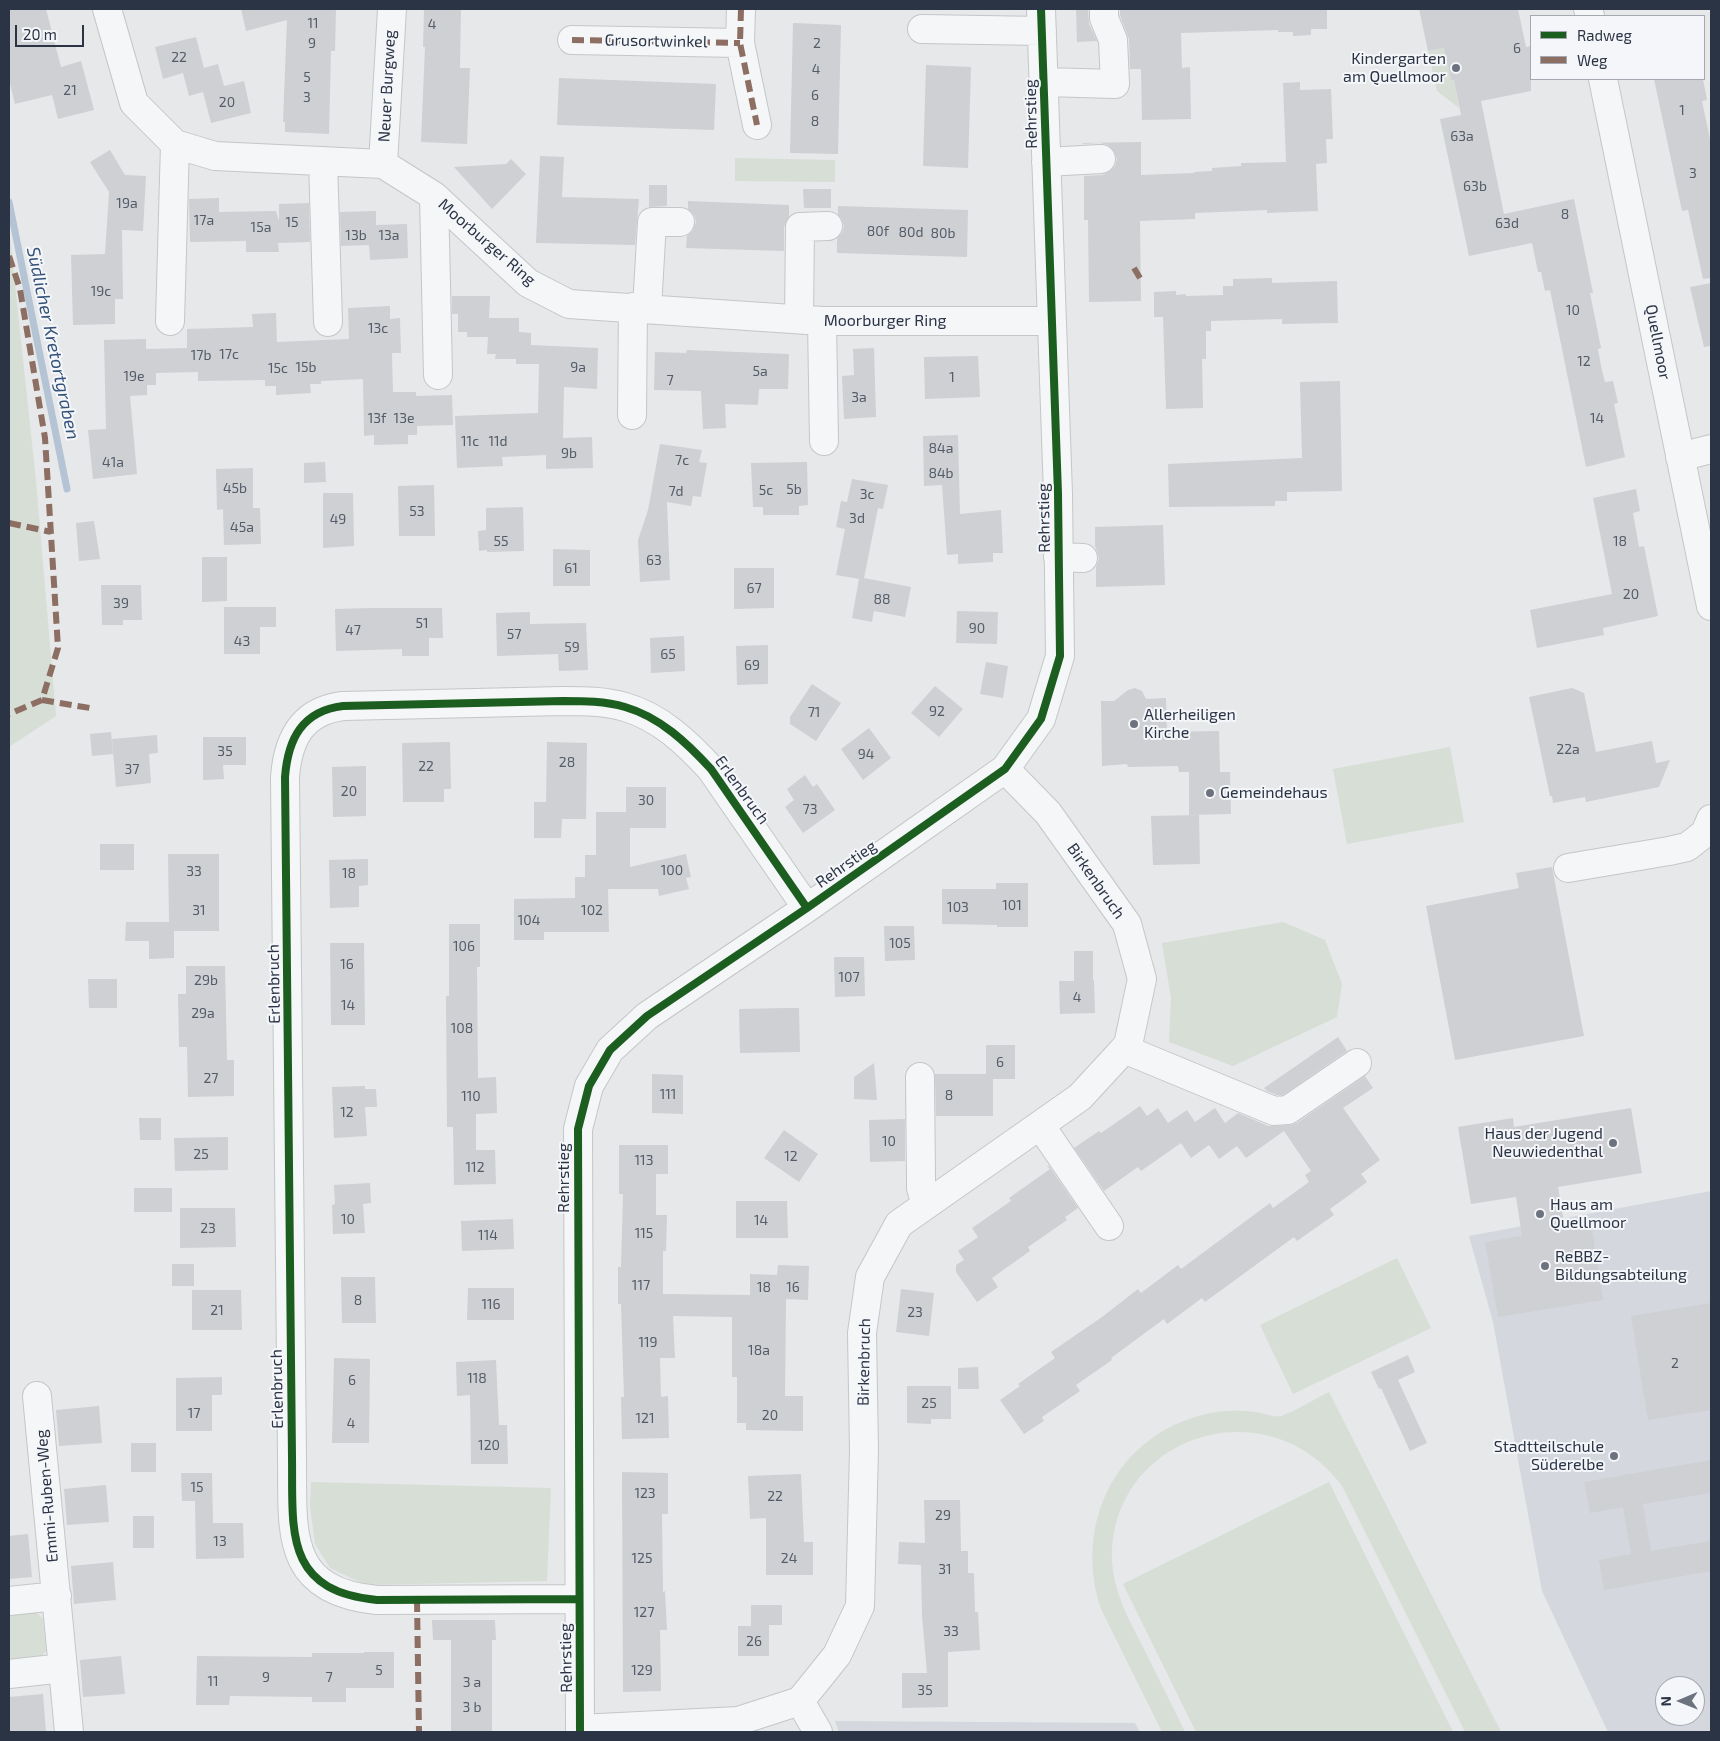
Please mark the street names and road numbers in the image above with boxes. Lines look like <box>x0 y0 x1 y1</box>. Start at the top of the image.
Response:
street label: Neuer Burgweg <box>374 29 400 143</box>
street label: Grusortwinkel <box>604 31 708 51</box>
street label: Rehrstieg <box>1021 79 1041 149</box>
street label: Moorburger Ring <box>434 194 540 290</box>
street label: Quellmoor <box>1641 303 1675 381</box>
street label: Moorburger Ring <box>824 311 946 331</box>
street label: Rehrstieg <box>1034 483 1054 553</box>
street label: Erlenbruch <box>711 752 773 828</box>
street label: Rehrstieg <box>812 836 880 892</box>
street label: Birkenbruch <box>1063 840 1129 922</box>
street label: Erlenbruch <box>264 944 284 1024</box>
street label: Rehrstieg <box>554 1143 574 1213</box>
street label: Birkenbruch <box>854 1318 874 1406</box>
street label: Erlenbruch <box>267 1349 287 1429</box>
street label: Emmi-Ruben-Weg <box>32 1429 62 1563</box>
street label: Rehrstieg <box>556 1623 576 1693</box>

